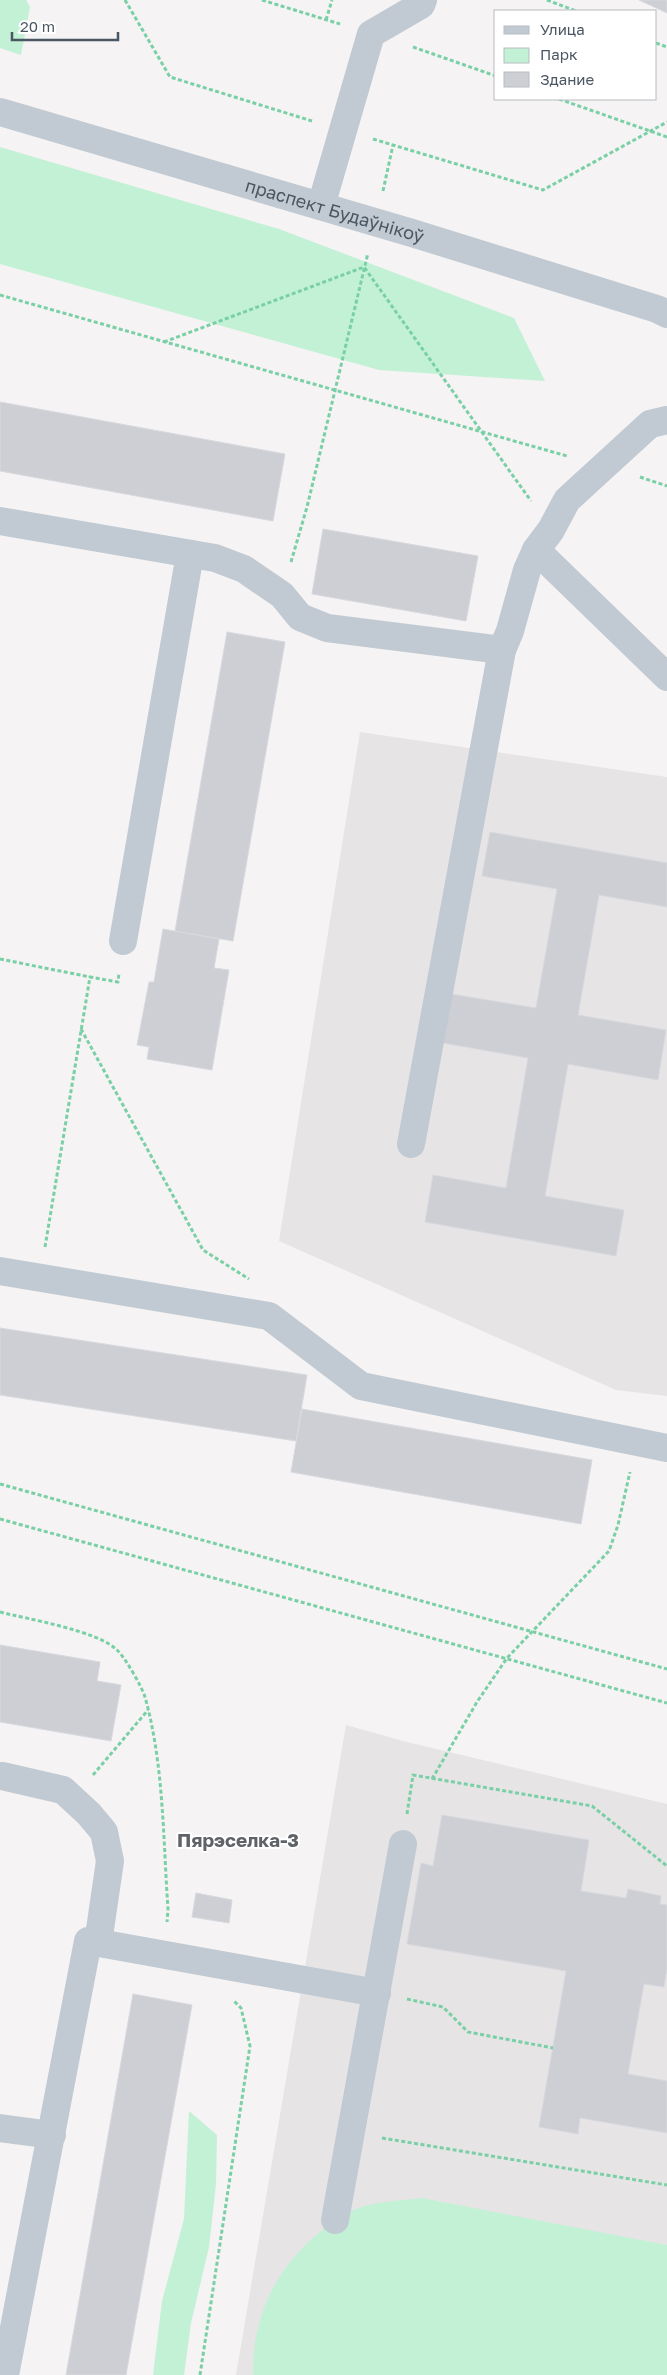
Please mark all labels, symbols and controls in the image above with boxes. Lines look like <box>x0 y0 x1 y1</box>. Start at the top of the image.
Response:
scale bar <box>12 10 119 42</box>
legend <box>494 10 657 100</box>
text: 20 m <box>20 17 55 35</box>
text: Улица <box>540 20 585 38</box>
text: Парк <box>540 45 578 63</box>
text: Здание <box>540 70 594 88</box>
street label: праспект Будаўнікоў <box>243 174 427 247</box>
district label: Пярэселка-3 <box>177 1828 299 1851</box>

